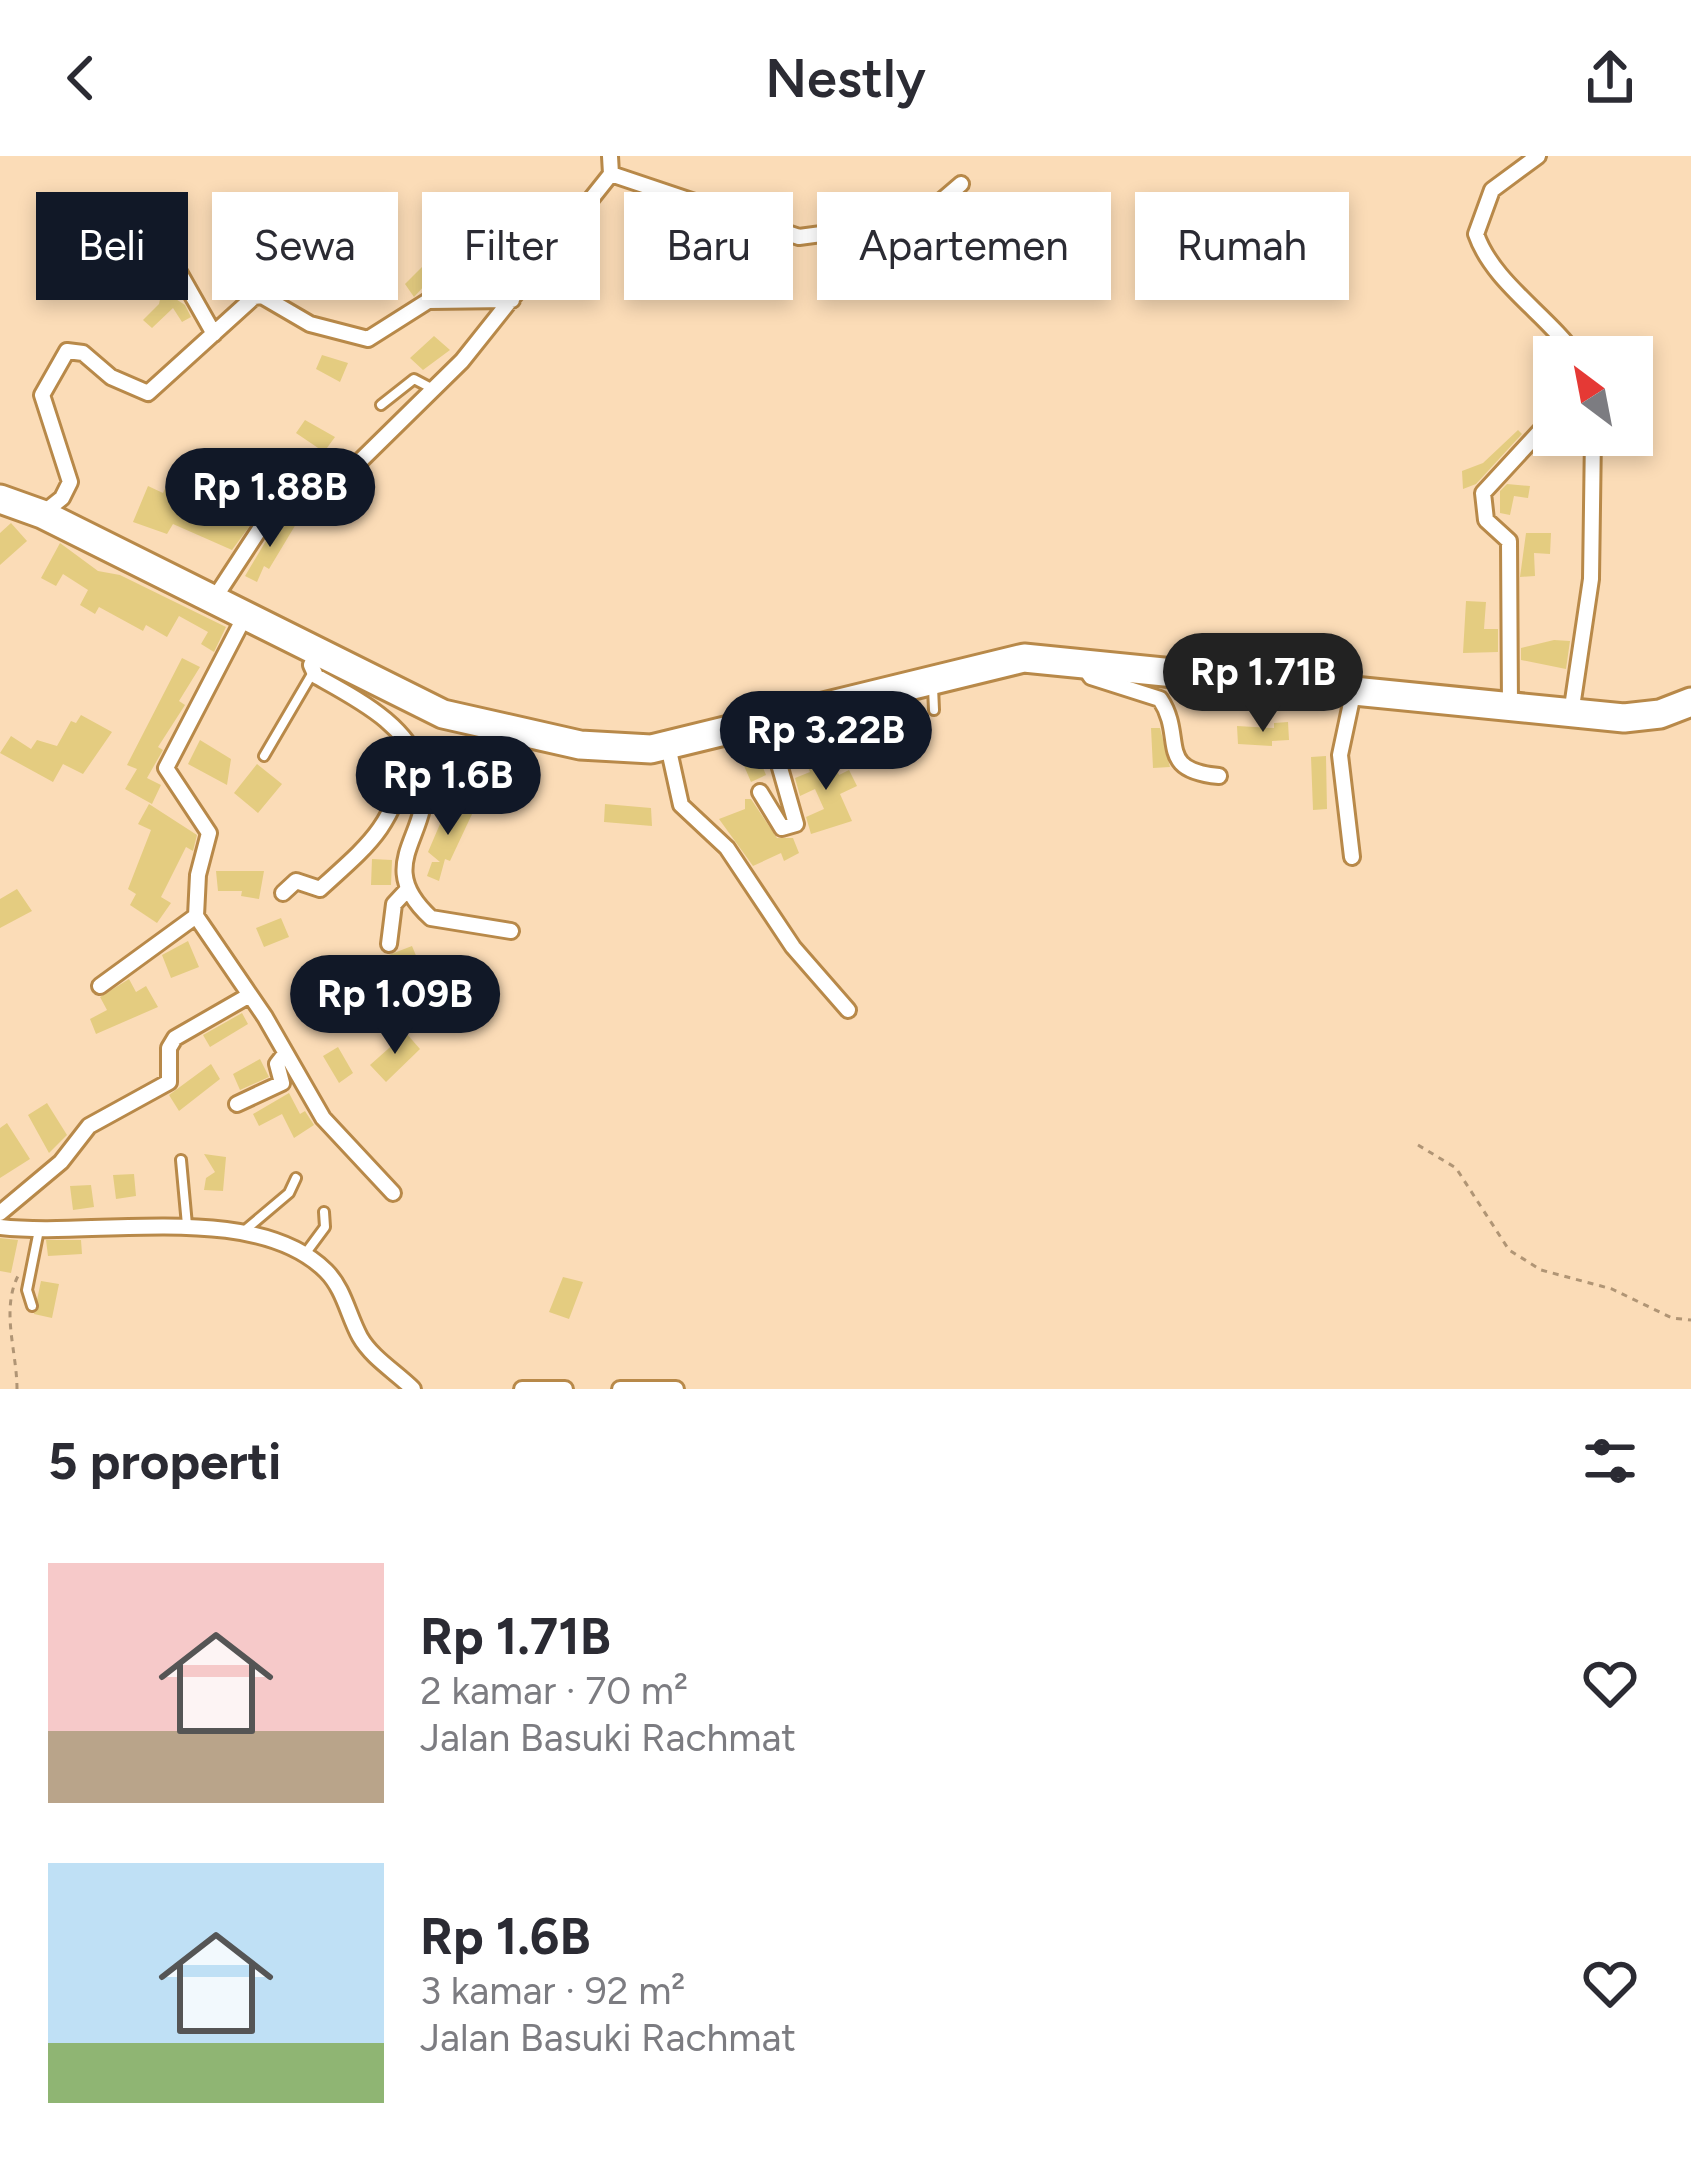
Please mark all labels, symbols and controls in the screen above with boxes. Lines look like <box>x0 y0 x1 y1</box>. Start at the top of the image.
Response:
icon: back <box>48 45 114 111</box>
icon: share <box>1577 45 1643 111</box>
text: Nestly <box>765 46 926 111</box>
chip: Beli <box>36 192 188 300</box>
chip: Sewa <box>212 192 398 300</box>
chip: Filter <box>422 192 600 300</box>
chip: Baru <box>624 192 793 300</box>
chip: Apartemen <box>817 192 1111 300</box>
chip: Rumah <box>1135 192 1349 300</box>
north arrow <box>1533 336 1653 456</box>
map controls <box>1533 336 1653 456</box>
pin: Rp 1.88B <box>146 448 394 550</box>
text: Rp 1.88B <box>192 463 348 510</box>
pin: Rp 1.71B <box>1139 633 1387 735</box>
text: Rp 1.71B <box>1190 648 1336 695</box>
pin: Rp 3.22B <box>702 691 950 793</box>
text: Rp 3.22B <box>747 706 905 753</box>
pin: Rp 1.6B <box>337 736 559 838</box>
text: Rp 1.6B <box>383 751 513 798</box>
pin: Rp 1.09B <box>271 955 519 1057</box>
text: Rp 1.09B <box>317 970 473 1017</box>
icon: filters <box>1577 1428 1643 1494</box>
text: 5 properti <box>48 1431 281 1492</box>
text: Rp 1.71B <box>420 1606 611 1667</box>
icon: home <box>144 1611 288 1755</box>
icon: heart <box>1577 1650 1643 1716</box>
text: 2 kamar · 70 m² <box>420 1667 688 1714</box>
text: Jalan Basuki Rachmat <box>420 1714 796 1761</box>
text: Rp 1.6B <box>420 1906 591 1967</box>
icon: home <box>144 1911 288 2055</box>
icon: heart <box>1577 1950 1643 2016</box>
text: 3 kamar · 92 m² <box>420 1967 685 2014</box>
text: Jalan Basuki Rachmat <box>420 2014 796 2061</box>

